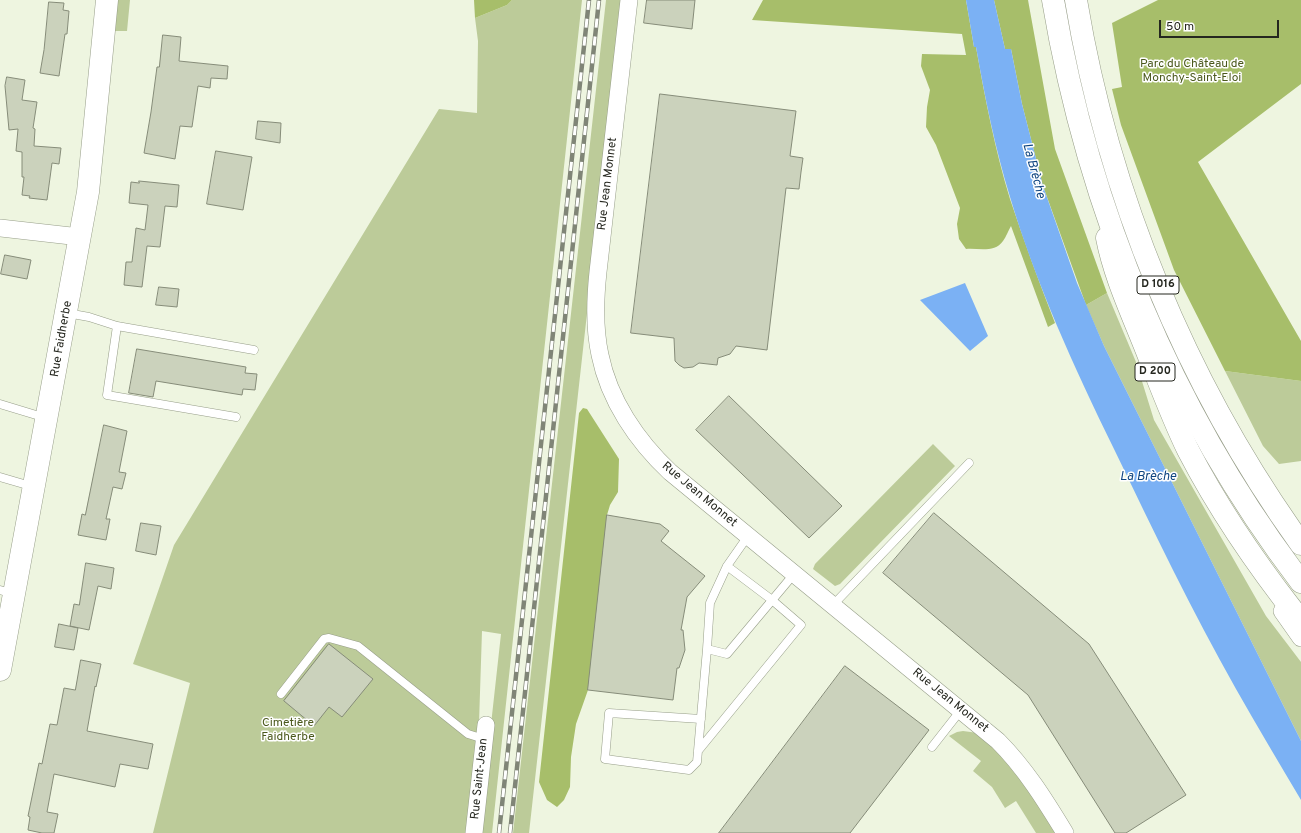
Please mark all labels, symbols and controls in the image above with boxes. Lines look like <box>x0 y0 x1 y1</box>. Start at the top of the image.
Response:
scale bar <box>1161 12 1281 38</box>
text: 50 m <box>1166 19 1194 35</box>
park label: Parc du Château de Monchy-Saint-Eloi <box>1140 58 1244 86</box>
street label: Rue Jean Monnet <box>595 137 621 231</box>
water label: La Brèche <box>1018 142 1048 200</box>
road number: D 1016 <box>1137 276 1179 294</box>
street label: Rue Faidherbe <box>48 300 76 378</box>
road number: D 200 <box>1135 363 1175 381</box>
street label: Rue Jean Monnet <box>658 459 740 531</box>
water label: La Brèche <box>1120 469 1176 485</box>
street label: Rue Jean Monnet <box>909 666 991 736</box>
park label: Cimetière Faidherbe <box>261 717 315 745</box>
street label: Rue Saint-Jean <box>469 738 491 820</box>

